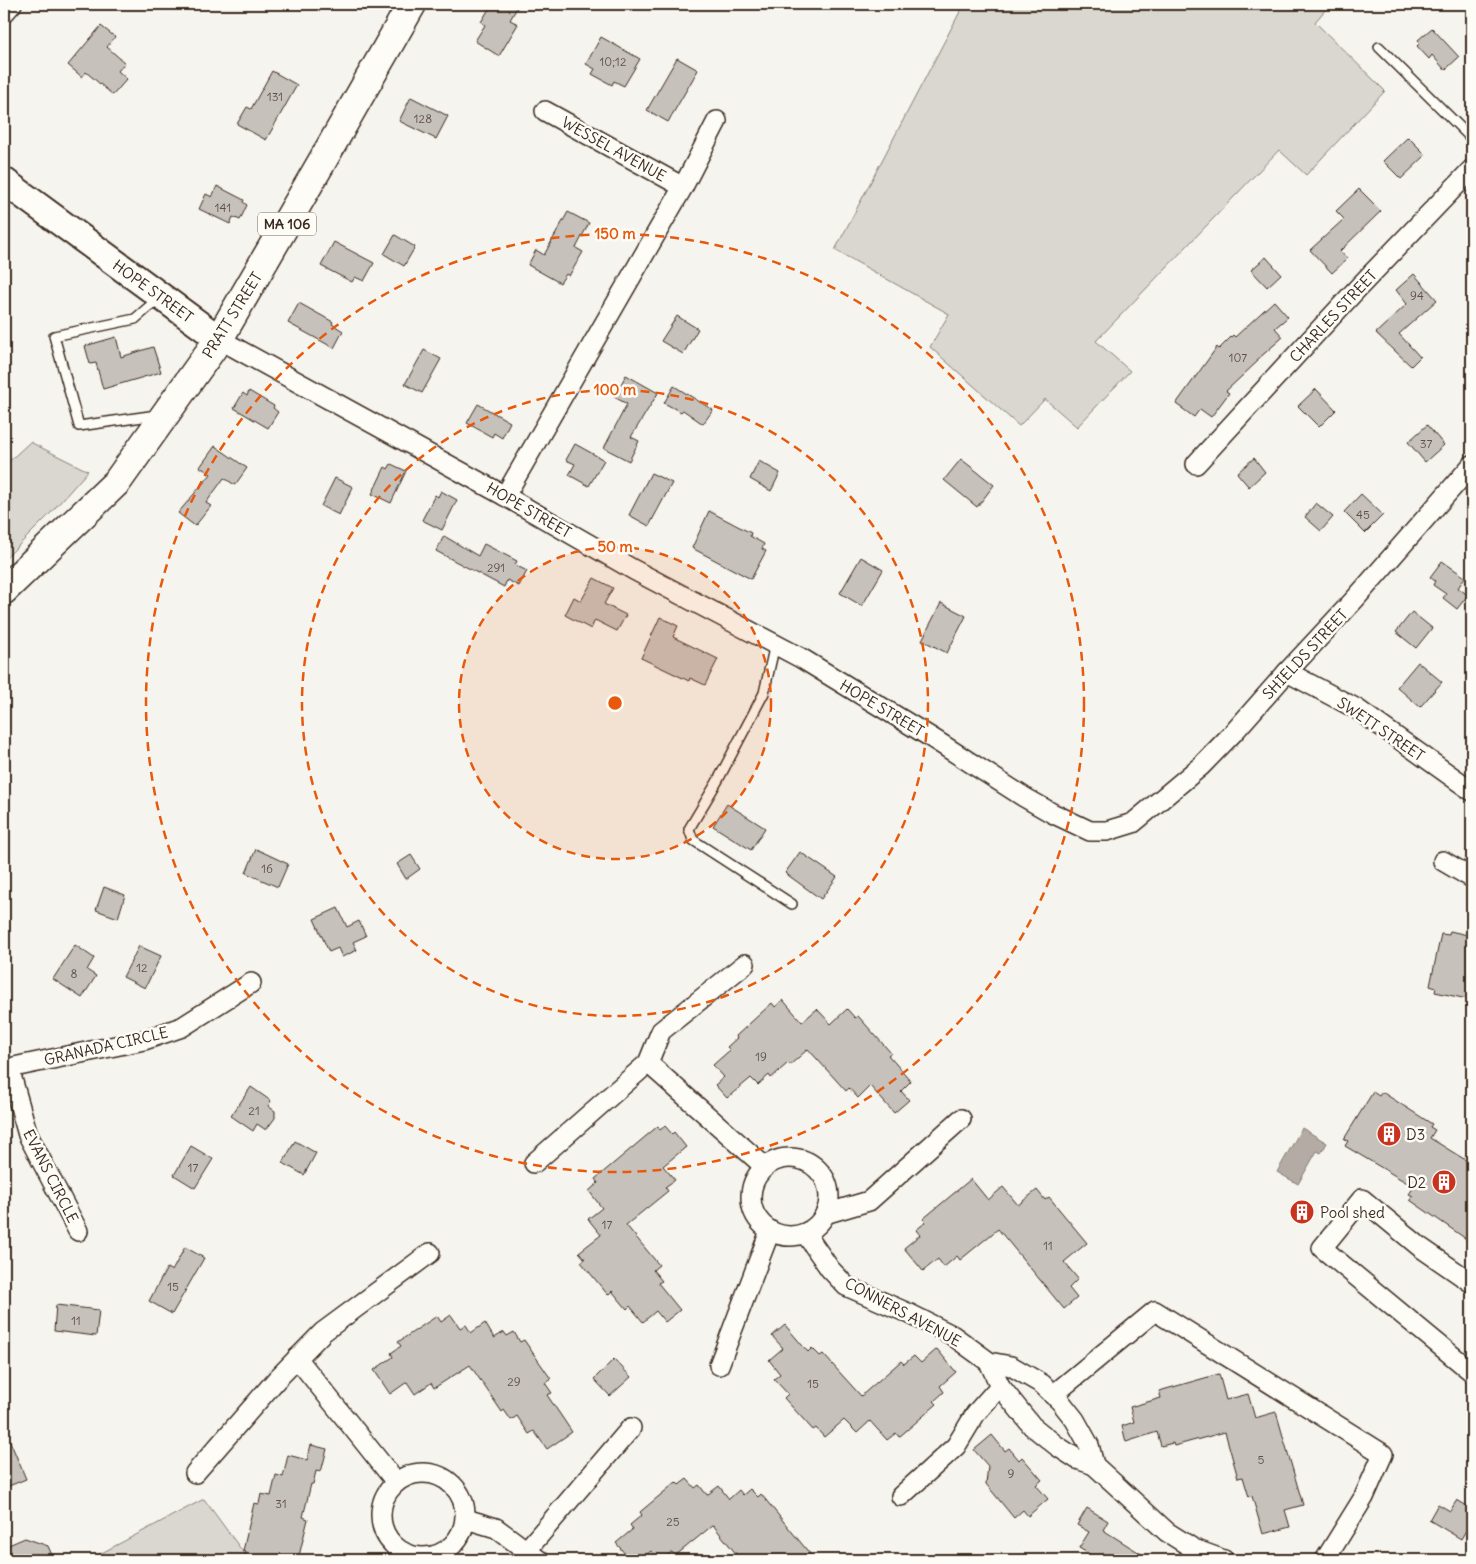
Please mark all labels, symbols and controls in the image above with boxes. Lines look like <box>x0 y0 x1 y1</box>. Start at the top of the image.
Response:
house number: 10;12 <box>600 54 627 69</box>
house number: 131 <box>267 89 283 104</box>
house number: 128 <box>414 111 432 126</box>
street label: WESSEL AVENUE <box>559 112 670 186</box>
house number: 141 <box>215 200 231 215</box>
road number: MA 106 <box>258 212 316 235</box>
text: 150 m <box>594 224 636 243</box>
street label: HOPE STREET <box>109 255 197 327</box>
street label: CHARLES STREET <box>1285 266 1381 366</box>
street label: PRATT STREET <box>198 268 266 362</box>
house number: 94 <box>1410 288 1424 303</box>
house number: 107 <box>1229 350 1247 365</box>
text: 100 m <box>594 380 636 399</box>
house number: 37 <box>1420 436 1432 451</box>
street label: HOPE STREET <box>483 478 575 542</box>
house number: 45 <box>1356 507 1370 522</box>
text: 50 m <box>597 537 633 556</box>
house number: 291 <box>487 560 505 575</box>
street label: SHIELDS STREET <box>1258 605 1352 703</box>
street label: HOPE STREET <box>836 675 928 741</box>
street label: SWETT STREET <box>1334 693 1428 765</box>
centre of rings <box>606 694 624 712</box>
house number: 16 <box>261 861 273 876</box>
house number: 12 <box>136 960 148 975</box>
house number: 8 <box>71 966 78 981</box>
street label: GRANADA CIRCLE <box>42 1022 170 1069</box>
house number: 19 <box>755 1049 767 1064</box>
house number: 21 <box>248 1103 260 1118</box>
building icon: D3 <box>1376 1121 1402 1147</box>
place label: D3 <box>1406 1125 1425 1144</box>
street label: EVANS CIRCLE <box>19 1126 83 1226</box>
house number: 17 <box>188 1160 198 1175</box>
building icon: D2 <box>1431 1169 1457 1195</box>
place label: D2 <box>1407 1173 1426 1192</box>
building icon: Pool shed <box>1289 1199 1315 1225</box>
place label: Pool shed <box>1320 1203 1385 1222</box>
house number: 17 <box>602 1217 612 1232</box>
house number: 11 <box>1043 1238 1053 1253</box>
street label: CONNERS AVENUE <box>842 1273 965 1351</box>
house number: 15 <box>167 1279 179 1294</box>
house number: 11 <box>71 1313 81 1328</box>
house number: 29 <box>507 1374 521 1389</box>
house number: 15 <box>807 1376 819 1391</box>
house number: 5 <box>1258 1452 1265 1467</box>
house number: 9 <box>1008 1466 1015 1481</box>
house number: 31 <box>275 1496 287 1511</box>
house number: 25 <box>666 1514 680 1529</box>

